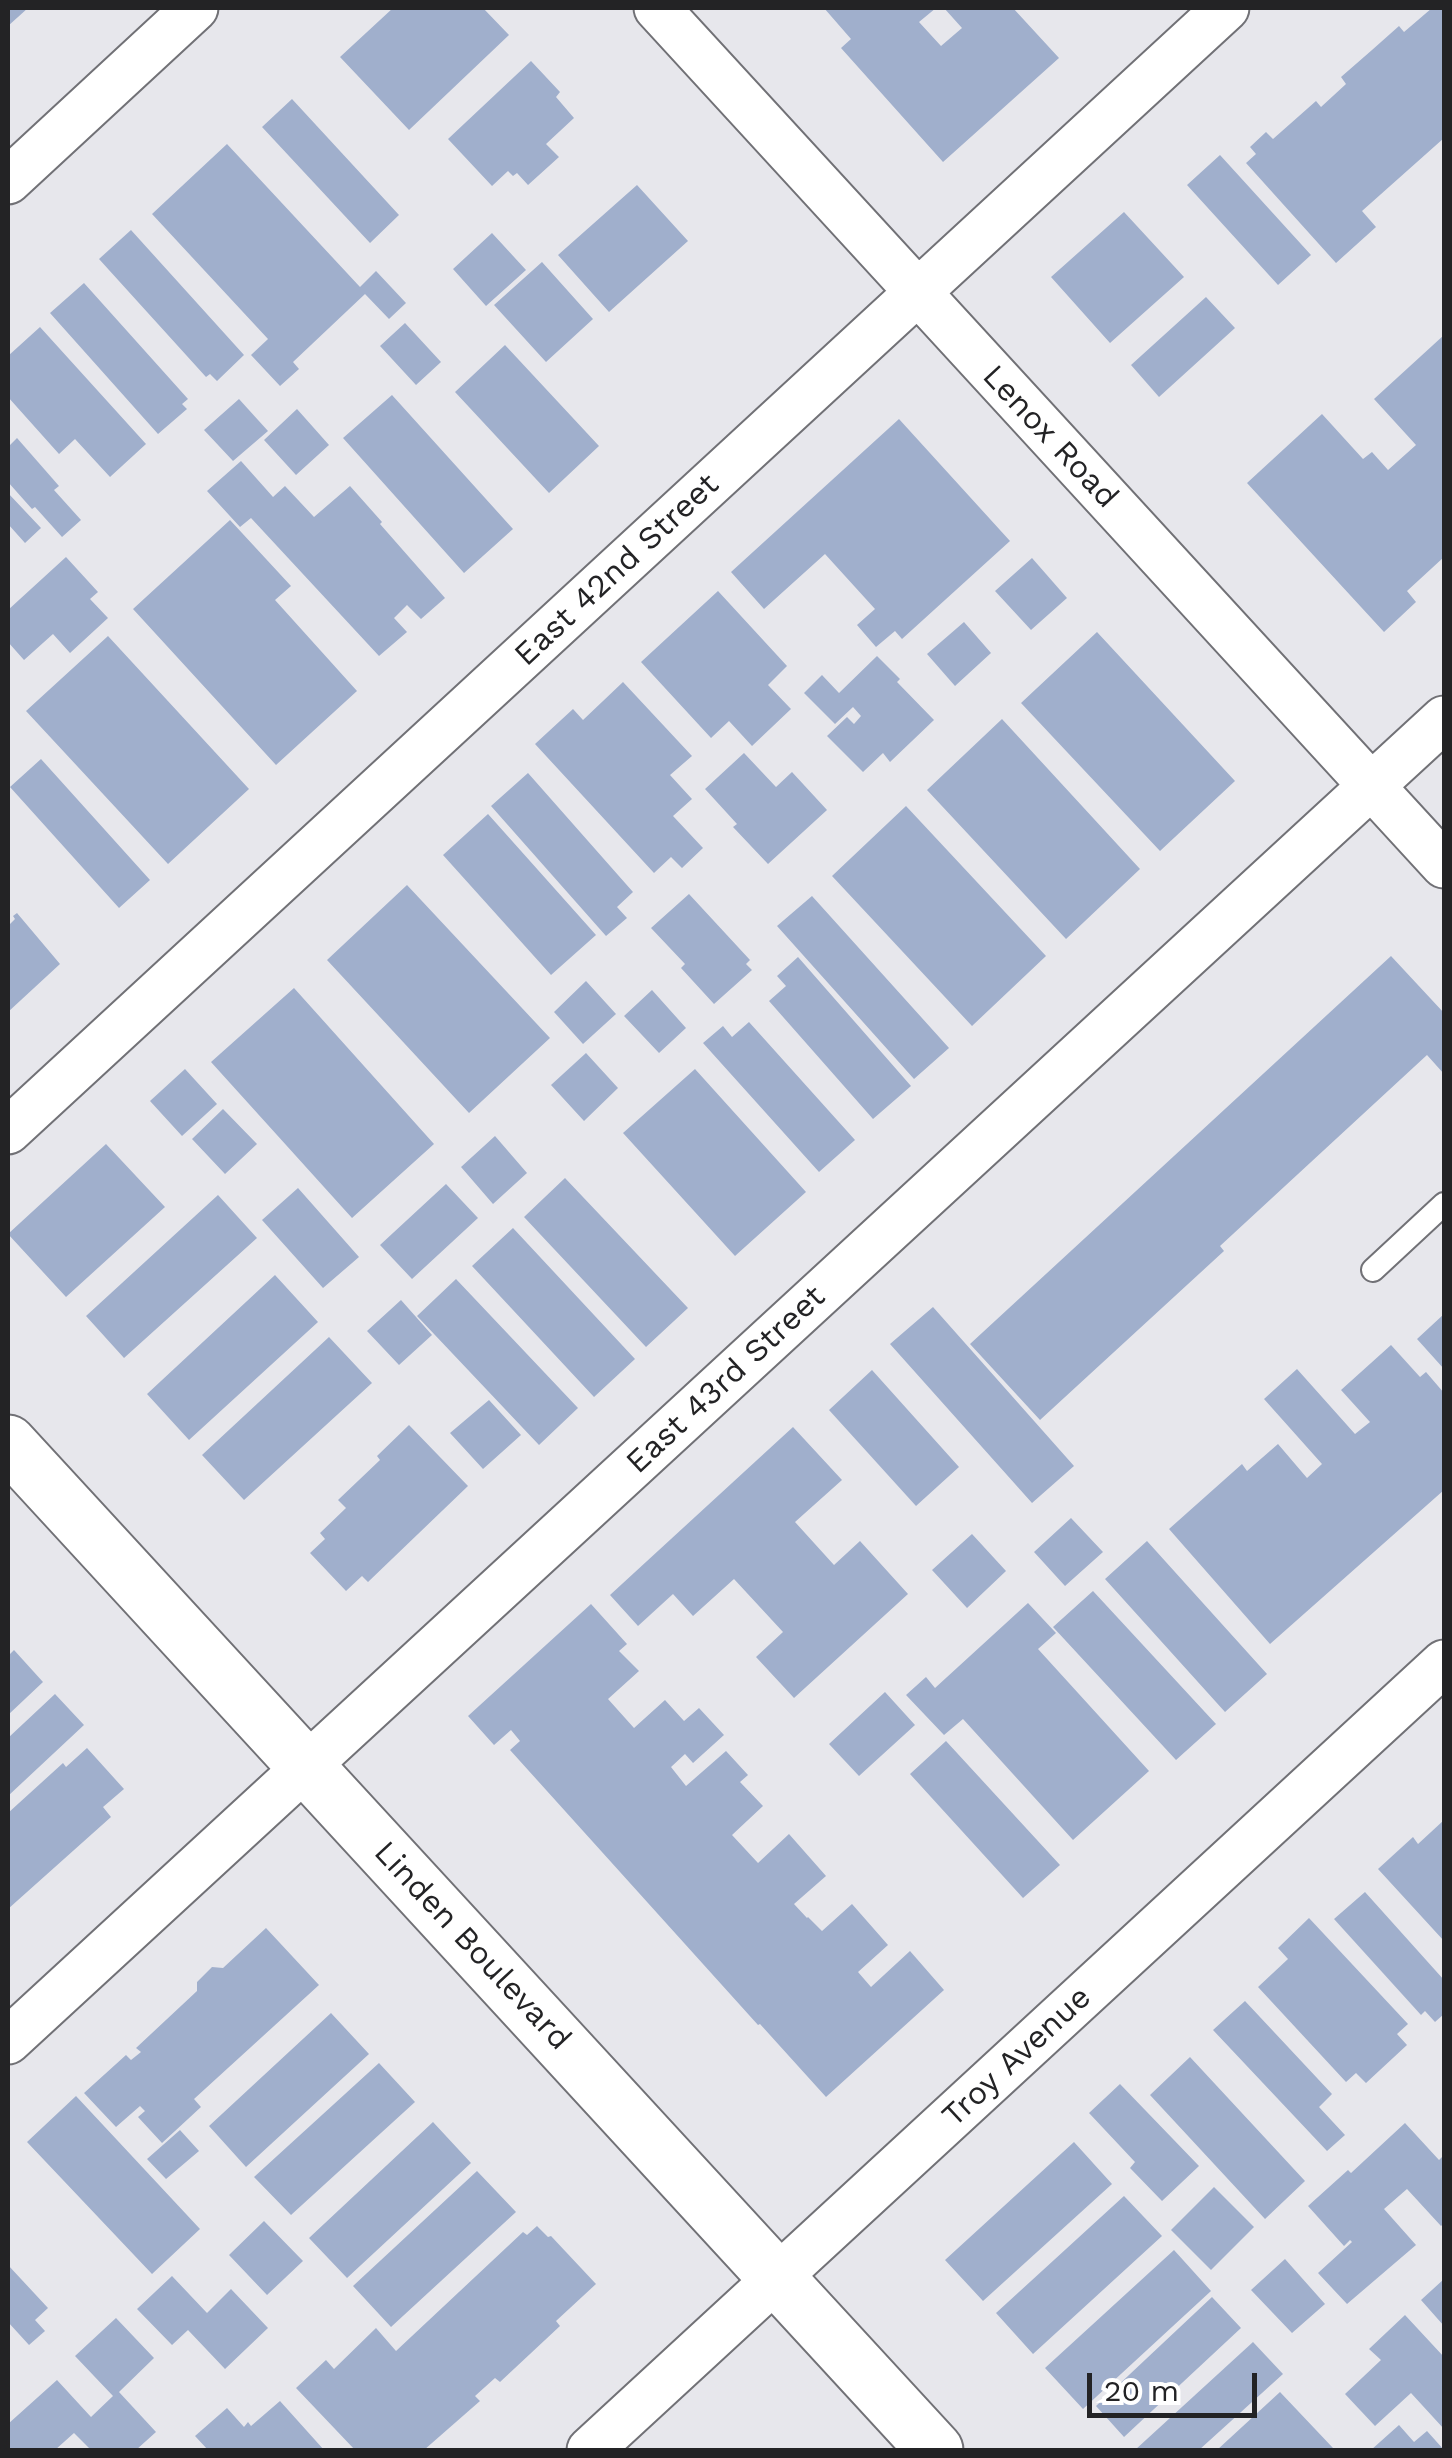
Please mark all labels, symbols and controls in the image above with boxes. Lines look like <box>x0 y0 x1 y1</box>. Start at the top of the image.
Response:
street label: Lenox Road <box>974 358 1126 516</box>
street label: East 42nd Street <box>507 466 727 674</box>
street label: East 43rd Street <box>619 1278 833 1482</box>
street label: Linden Boulevard <box>365 1834 579 2058</box>
street label: Troy Avenue <box>935 1979 1099 2135</box>
scale bar <box>1092 2353 1262 2415</box>
text: 20 m <box>1104 2373 1179 2408</box>

